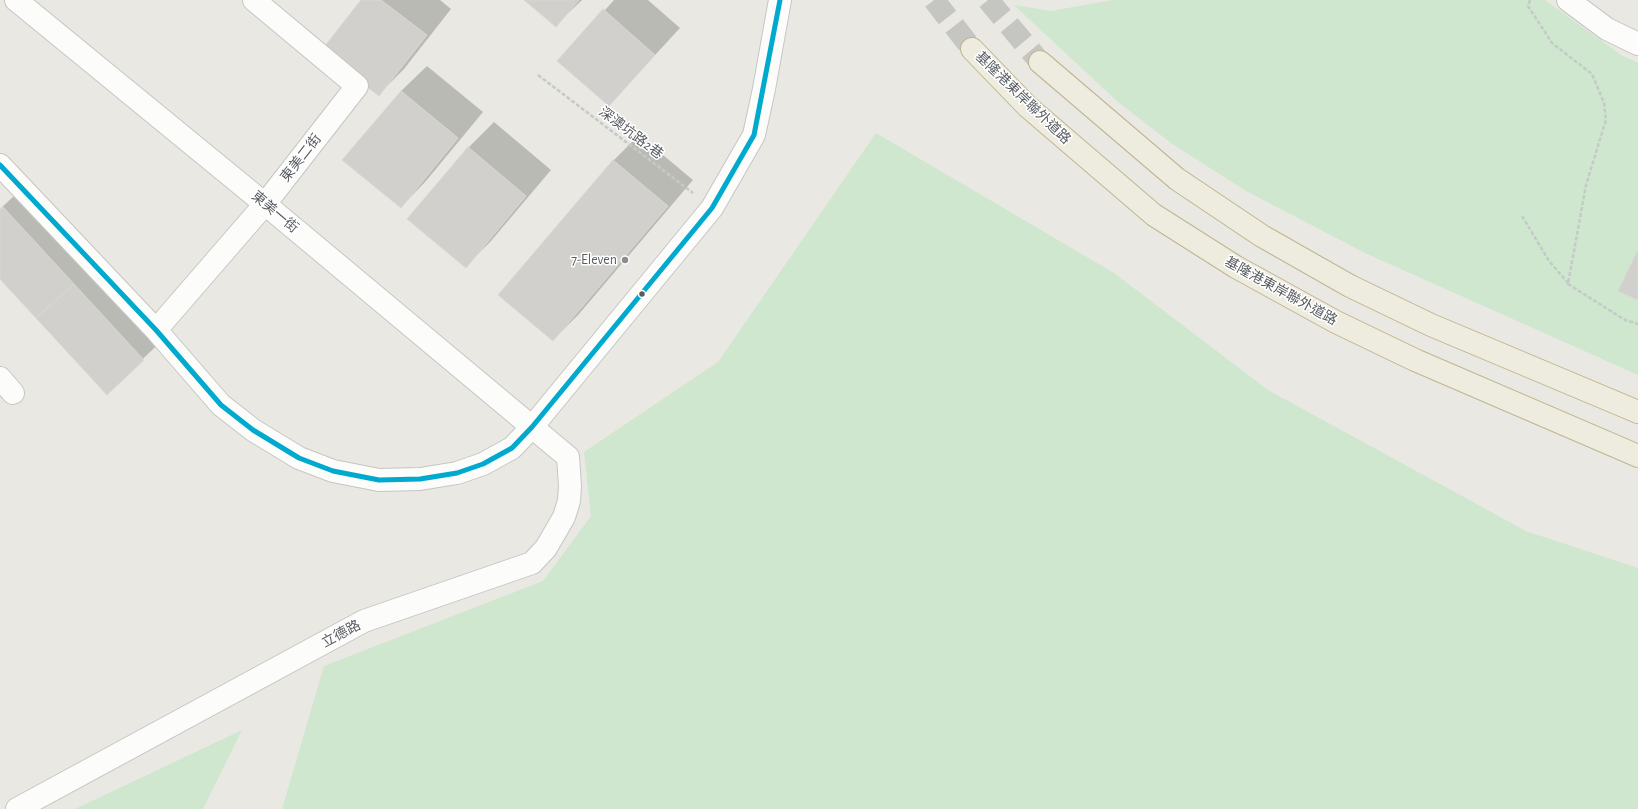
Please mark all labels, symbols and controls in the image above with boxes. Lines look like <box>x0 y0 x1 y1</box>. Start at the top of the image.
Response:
street label: 基隆港東岸聯外道路 <box>972 48 1074 148</box>
street label: 深澳坑路2巷 <box>595 103 667 163</box>
street label: 東美二街 <box>277 131 325 185</box>
street label: 東美一街 <box>248 188 302 236</box>
place label: 7-Eleven <box>571 252 617 268</box>
street label: 基隆港東岸聯外道路 <box>1222 253 1340 329</box>
marker: 7-Eleven <box>620 255 630 265</box>
unlabelled marker <box>637 289 647 299</box>
street label: 立德路 <box>319 617 363 651</box>

